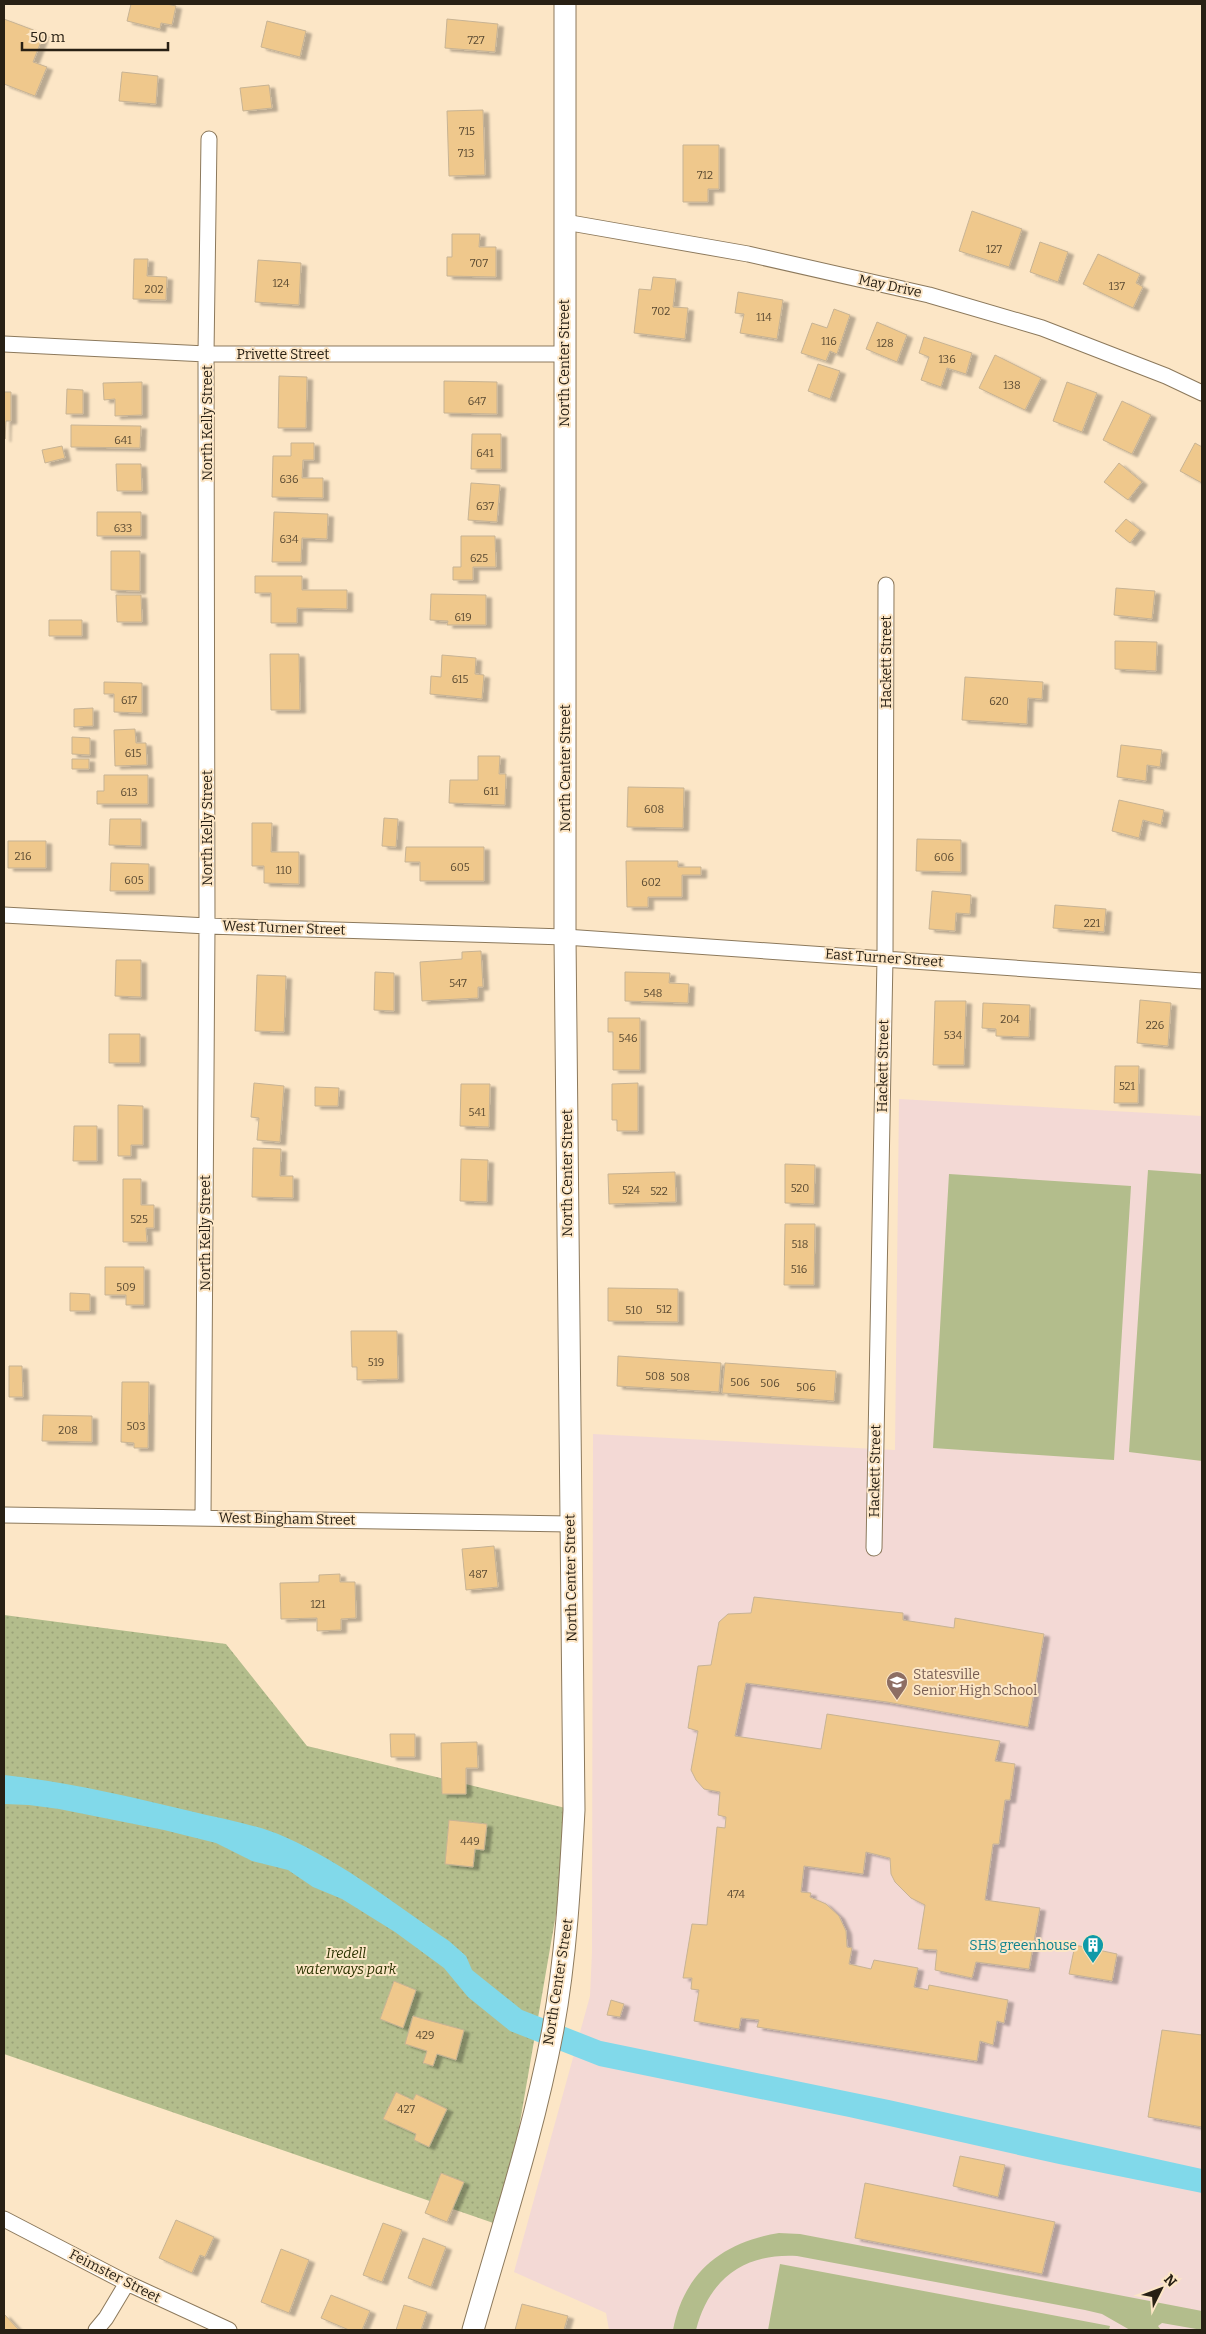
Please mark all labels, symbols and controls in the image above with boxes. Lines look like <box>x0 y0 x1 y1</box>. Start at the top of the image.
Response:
scale bar <box>22 20 169 52</box>
text: 50 m <box>30 28 66 46</box>
house number: 727 <box>468 34 485 47</box>
house number: 715 <box>459 125 475 138</box>
house number: 713 <box>458 147 474 160</box>
house number: 712 <box>697 169 713 182</box>
house number: 127 <box>986 243 1002 256</box>
house number: 707 <box>470 257 488 270</box>
street label: May Drive <box>857 271 923 301</box>
house number: 124 <box>273 277 290 290</box>
house number: 137 <box>1109 280 1126 293</box>
house number: 202 <box>144 283 164 296</box>
street label: North Center Street <box>556 299 573 427</box>
house number: 702 <box>652 305 670 318</box>
house number: 114 <box>756 311 772 324</box>
house number: 116 <box>821 335 837 348</box>
house number: 128 <box>876 337 894 350</box>
street label: Privette Street <box>237 346 329 363</box>
house number: 136 <box>938 353 956 366</box>
street label: North Kelly Street <box>199 365 216 481</box>
house number: 138 <box>1003 379 1021 392</box>
house number: 647 <box>468 395 487 408</box>
house number: 641 <box>114 434 132 447</box>
house number: 641 <box>476 447 494 460</box>
house number: 636 <box>279 473 299 486</box>
house number: 637 <box>476 500 495 513</box>
house number: 633 <box>114 522 132 535</box>
house number: 634 <box>279 533 299 546</box>
house number: 625 <box>470 552 488 565</box>
house number: 619 <box>454 611 472 624</box>
street label: Hackett Street <box>878 615 895 709</box>
house number: 615 <box>452 673 468 686</box>
house number: 617 <box>121 694 138 707</box>
house number: 620 <box>989 695 1009 708</box>
street label: North Center Street <box>557 704 574 832</box>
house number: 615 <box>125 747 141 760</box>
street label: North Kelly Street <box>199 770 216 886</box>
house number: 611 <box>483 785 499 798</box>
house number: 613 <box>120 786 138 799</box>
house number: 608 <box>644 803 664 816</box>
house number: 216 <box>15 850 31 863</box>
house number: 606 <box>934 851 954 864</box>
house number: 605 <box>450 861 470 874</box>
house number: 110 <box>276 864 292 877</box>
house number: 605 <box>124 874 144 887</box>
house number: 602 <box>641 876 661 889</box>
street label: West Turner Street <box>222 917 346 939</box>
house number: 221 <box>1084 917 1101 930</box>
street label: East Turner Street <box>824 945 944 971</box>
house number: 547 <box>449 977 467 990</box>
house number: 548 <box>644 987 662 1000</box>
house number: 204 <box>1000 1013 1020 1026</box>
street label: Hackett Street <box>874 1019 892 1113</box>
house number: 226 <box>1146 1019 1164 1032</box>
house number: 534 <box>944 1029 963 1042</box>
house number: 546 <box>619 1032 637 1045</box>
house number: 521 <box>1119 1080 1136 1093</box>
house number: 541 <box>469 1106 486 1119</box>
street label: North Center Street <box>559 1109 576 1237</box>
street label: North Kelly Street <box>197 1175 214 1291</box>
house number: 520 <box>791 1182 809 1195</box>
house number: 524 <box>622 1184 641 1197</box>
house number: 522 <box>650 1185 668 1198</box>
house number: 525 <box>130 1213 148 1226</box>
house number: 518 <box>792 1238 808 1251</box>
house number: 516 <box>791 1263 807 1276</box>
house number: 509 <box>116 1281 136 1294</box>
house number: 512 <box>656 1303 672 1316</box>
house number: 510 <box>625 1304 643 1317</box>
house number: 519 <box>368 1356 384 1369</box>
house number: 508 <box>645 1370 665 1383</box>
house number: 508 <box>670 1371 690 1384</box>
house number: 506 <box>730 1376 750 1389</box>
house number: 506 <box>760 1377 780 1390</box>
house number: 506 <box>796 1381 816 1394</box>
house number: 503 <box>126 1420 146 1433</box>
house number: 208 <box>58 1424 78 1437</box>
street label: Hackett Street <box>866 1424 884 1518</box>
street label: West Bingham Street <box>218 1509 356 1529</box>
street label: North Center Street <box>561 1514 581 1642</box>
house number: 487 <box>469 1568 488 1581</box>
house number: 121 <box>311 1598 326 1611</box>
place label: Statesville Senior High School <box>913 1666 1037 1699</box>
school or university icon: Statesville Senior High School <box>885 1670 909 1701</box>
house number: 449 <box>460 1835 480 1848</box>
house number: 474 <box>727 1888 746 1901</box>
street label: North Center Street <box>540 1918 576 2046</box>
building icon: SHS greenhouse <box>1081 1933 1105 1964</box>
place label: SHS greenhouse <box>969 1937 1077 1954</box>
park label: Iredell waterways park <box>296 1945 397 1978</box>
house number: 429 <box>416 2029 434 2042</box>
house number: 427 <box>397 2103 415 2116</box>
street label: Feimster Street <box>67 2246 163 2306</box>
north arrow <box>1136 2264 1186 2314</box>
text: N <box>1160 2271 1180 2290</box>

